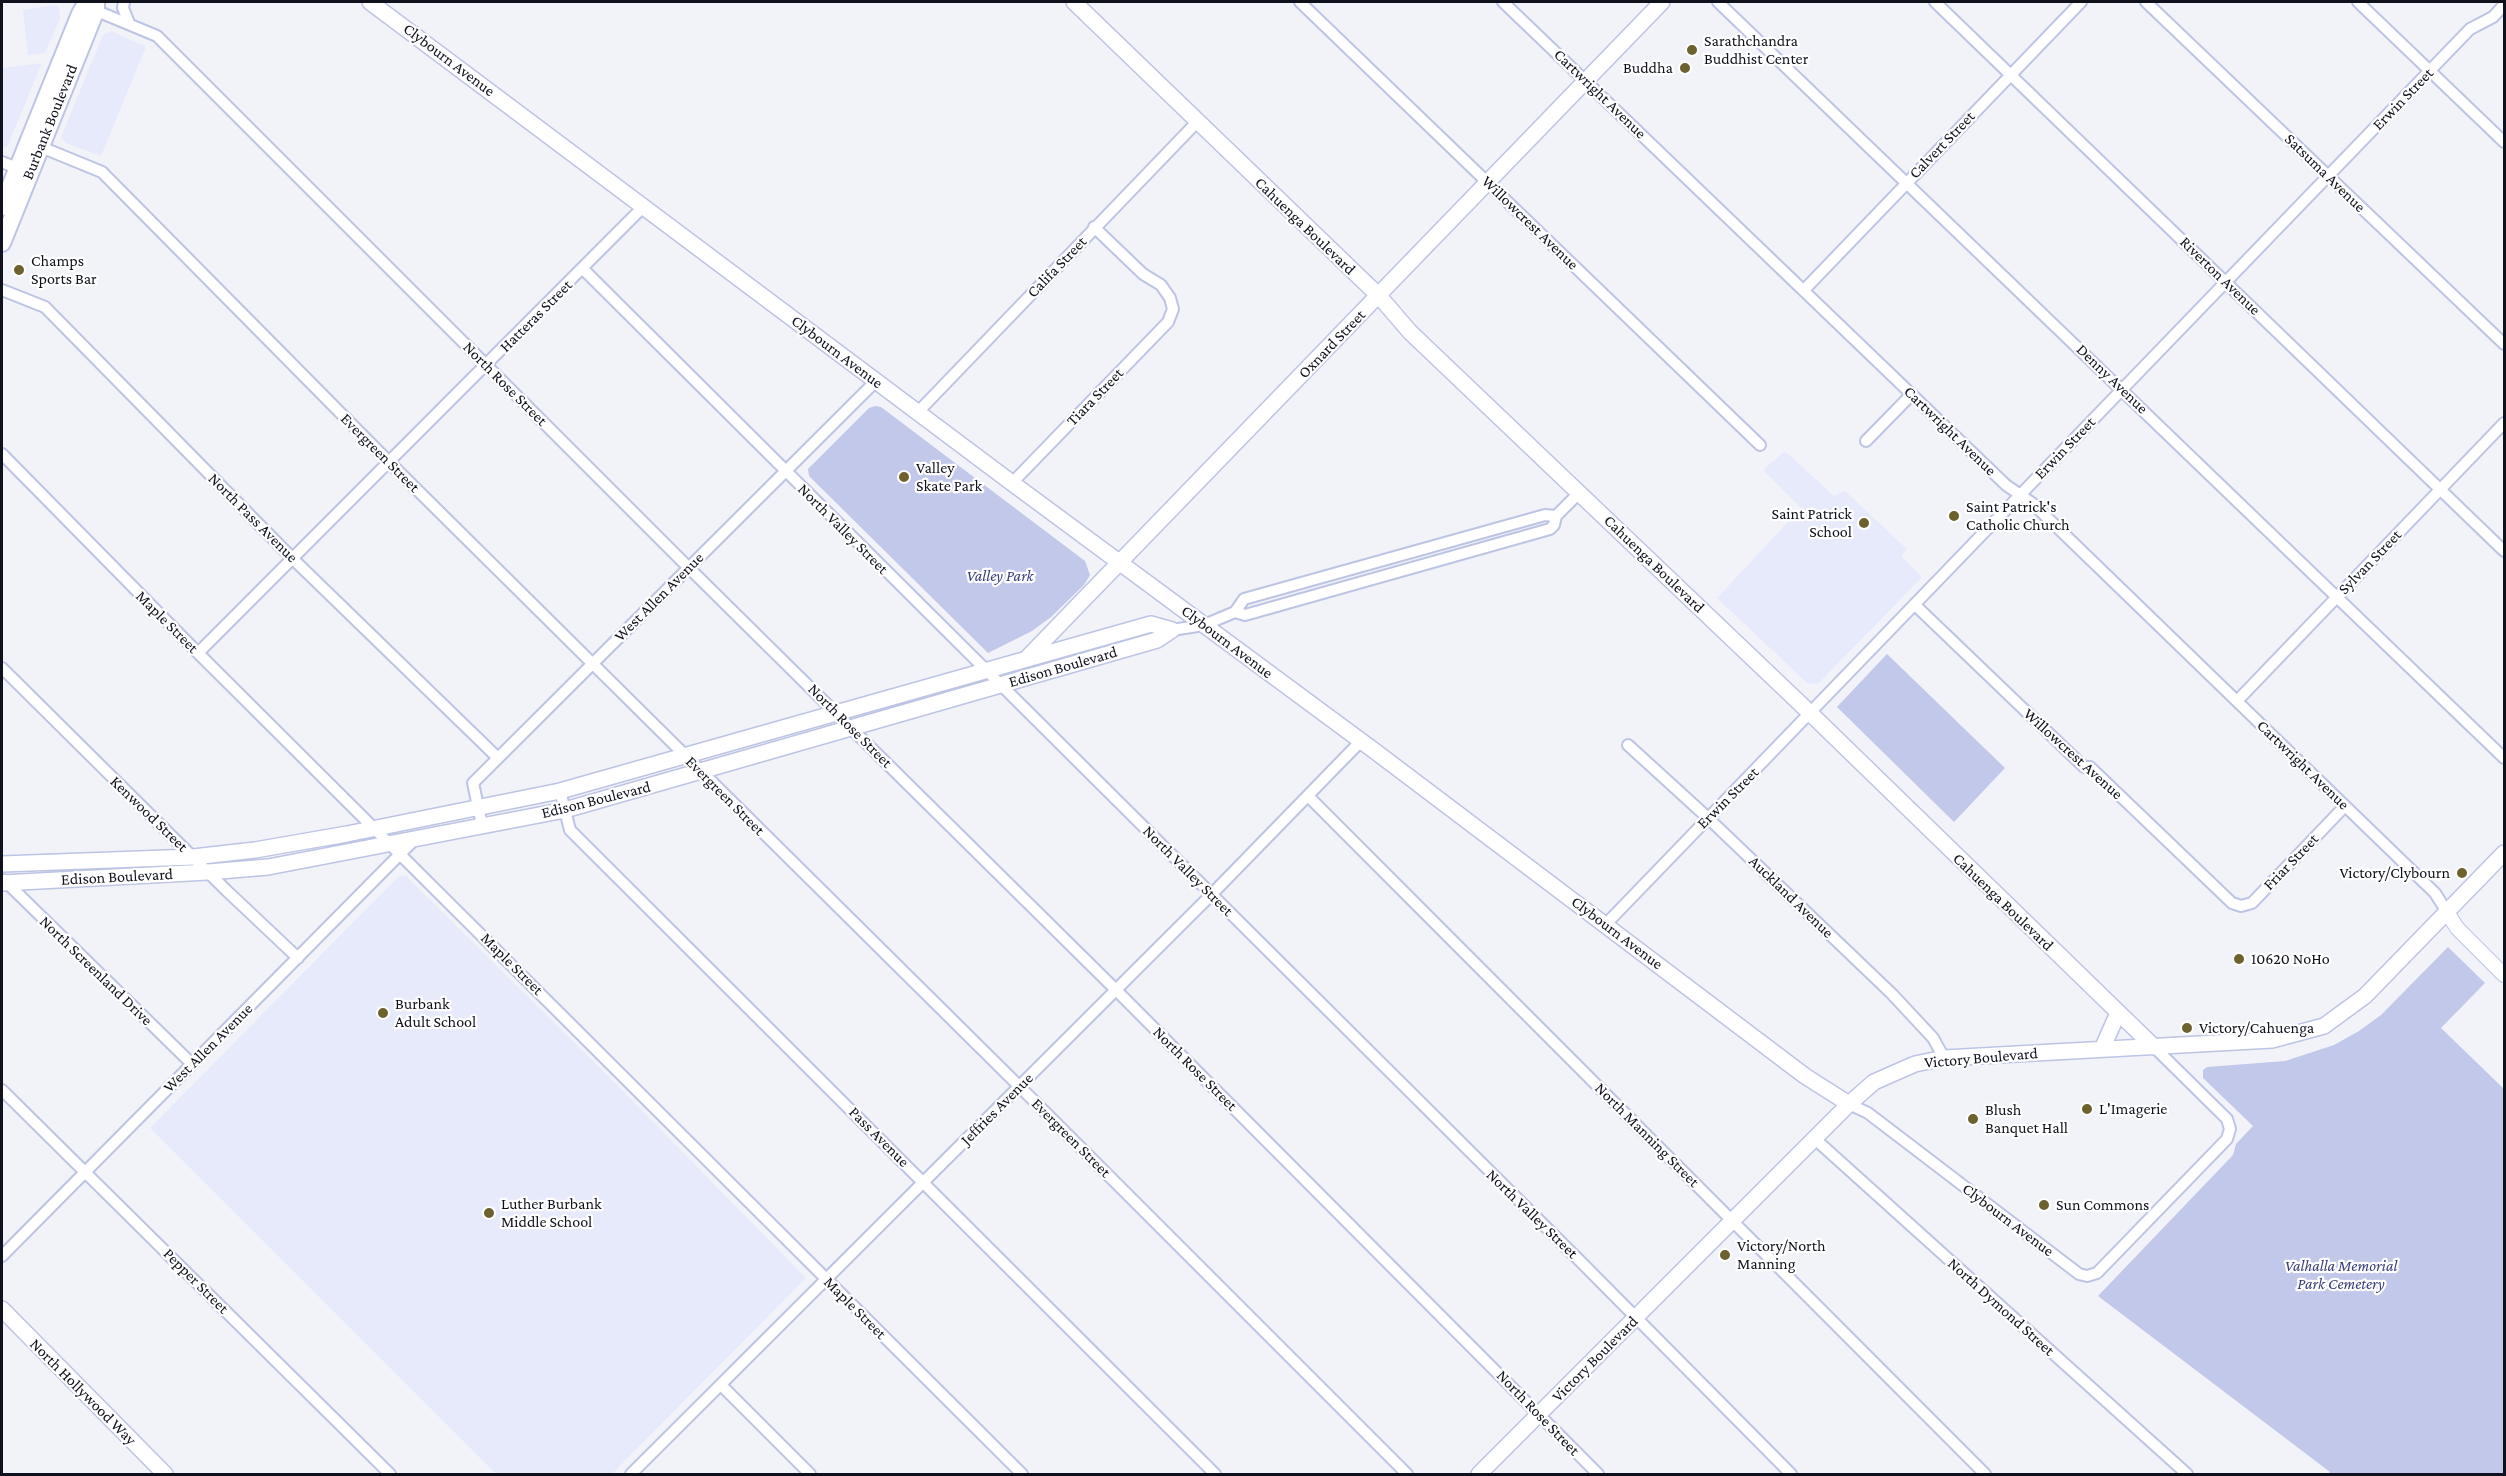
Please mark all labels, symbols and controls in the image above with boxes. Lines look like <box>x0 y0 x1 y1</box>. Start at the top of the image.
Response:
street label: Clybourn Avenue <box>399 19 499 101</box>
place label: Sarathchandra Buddhist Center <box>1704 31 1808 69</box>
marker: Sarathchandra Buddhist Center <box>1685 43 1699 57</box>
street label: Cartwright Avenue <box>1550 45 1650 143</box>
place label: Buddha <box>1623 58 1673 78</box>
marker: Buddha <box>1678 61 1692 75</box>
street label: Burbank Boulevard <box>18 62 82 182</box>
street label: Erwin Street <box>2368 64 2438 134</box>
street label: Calvert Street <box>1905 107 1979 183</box>
street label: Satsuma Avenue <box>2280 130 2370 216</box>
street label: Willowcrest Avenue <box>1478 172 1582 274</box>
street label: Cahuenga Boulevard <box>1251 173 1359 279</box>
street label: Califa Street <box>1023 232 1091 302</box>
street label: Riverton Avenue <box>2176 233 2264 319</box>
place label: Champs Sports Bar <box>31 251 97 289</box>
marker: Champs Sports Bar <box>12 263 26 277</box>
street label: Hatteras Street <box>496 276 576 356</box>
street label: Oxnard Street <box>1294 306 1370 382</box>
street label: Clybourn Avenue <box>787 311 887 393</box>
street label: North Rose Street <box>459 338 551 430</box>
street label: Denny Avenue <box>2072 340 2152 418</box>
street label: Tiara Street <box>1063 364 1127 430</box>
street label: Cartwright Avenue <box>1900 382 2000 480</box>
street label: Evergreen Street <box>336 409 424 497</box>
street label: Erwin Street <box>2030 413 2100 483</box>
place label: Valley Skate Park <box>916 458 982 496</box>
street label: North Pass Avenue <box>204 469 302 567</box>
marker: Valley Skate Park <box>897 470 911 484</box>
street label: North Valley Street <box>794 480 892 578</box>
place label: Saint Patrick's Catholic Church <box>1966 497 2070 535</box>
place label: Saint Patrick School <box>1771 504 1852 542</box>
marker: Saint Patrick's Catholic Church <box>1947 509 1961 523</box>
street label: Cahuenga Boulevard <box>1600 511 1708 617</box>
marker: Saint Patrick School <box>1857 516 1871 530</box>
street label: Sylvan Street <box>2334 526 2406 598</box>
street label: West Allen Avenue <box>610 548 708 646</box>
park label: Valley Park <box>966 566 1034 586</box>
street label: Maple Street <box>132 587 202 657</box>
street label: Clybourn Avenue <box>1177 601 1277 683</box>
street label: Edison Boulevard <box>1007 642 1119 692</box>
street label: North Rose Street <box>804 680 896 772</box>
street label: Willowcrest Avenue <box>2019 704 2127 804</box>
street label: Cartwright Avenue <box>2253 716 2353 814</box>
street label: Evergreen Street <box>681 752 769 840</box>
street label: Erwin Street <box>1693 763 1763 833</box>
street label: Kenwood Street <box>106 772 192 856</box>
street label: Edison Boulevard <box>539 777 653 823</box>
street label: North Valley Street <box>1139 822 1237 920</box>
street label: Friar Street <box>2259 830 2323 894</box>
street label: Cahuenga Boulevard <box>1949 849 2057 955</box>
street label: Auckland Avenue <box>1745 852 1837 942</box>
place label: Victory/Clybourn <box>2339 863 2450 883</box>
street label: Edison Boulevard <box>61 864 173 890</box>
marker: Victory/Clybourn <box>2455 866 2469 880</box>
street label: Clybourn Avenue <box>1567 892 1667 974</box>
street label: North Screenland Drive <box>36 912 156 1030</box>
street label: Maple Street <box>477 929 547 999</box>
place label: 10620 NoHo <box>2251 949 2330 969</box>
marker: 10620 NoHo <box>2232 952 2246 966</box>
place label: Burbank Adult School <box>395 994 476 1032</box>
street label: West Allen Avenue <box>159 999 257 1097</box>
marker: Burbank Adult School <box>376 1006 390 1020</box>
place label: Victory/Cahuenga <box>2199 1018 2314 1038</box>
marker: Victory/Cahuenga <box>2180 1021 2194 1035</box>
street label: North Rose Street <box>1149 1023 1241 1115</box>
street label: Victory Boulevard <box>1924 1043 2038 1073</box>
street label: Jeffries Avenue <box>957 1069 1037 1149</box>
street label: North Manning Street <box>1591 1079 1703 1191</box>
street label: Evergreen Street <box>1027 1094 1115 1182</box>
place label: L'Imagerie <box>2099 1099 2167 1119</box>
place label: Blush Banquet Hall <box>1985 1100 2068 1138</box>
marker: L'Imagerie <box>2080 1102 2094 1116</box>
street label: Pass Avenue <box>845 1103 913 1171</box>
marker: Blush Banquet Hall <box>1966 1112 1980 1126</box>
street label: North Valley Street <box>1482 1165 1582 1263</box>
street label: Clybourn Avenue <box>1958 1179 2058 1261</box>
place label: Luther Burbank Middle School <box>501 1194 602 1232</box>
place label: Sun Commons <box>2056 1195 2149 1215</box>
marker: Sun Commons <box>2037 1198 2051 1212</box>
marker: Luther Burbank Middle School <box>482 1206 496 1220</box>
place label: Victory/North Manning <box>1737 1236 1826 1274</box>
street label: Pepper Street <box>159 1244 233 1318</box>
marker: Victory/North Manning <box>1718 1248 1732 1262</box>
street label: North Dymond Street <box>1944 1254 2058 1360</box>
park label: Valhalla Memorial Park Cemetery <box>2285 1256 2397 1294</box>
street label: Maple Street <box>820 1273 890 1343</box>
street label: Victory Boulevard <box>1548 1312 1642 1406</box>
street label: North Hollywood Way <box>26 1335 140 1449</box>
street label: North Rose Street <box>1492 1366 1584 1460</box>

